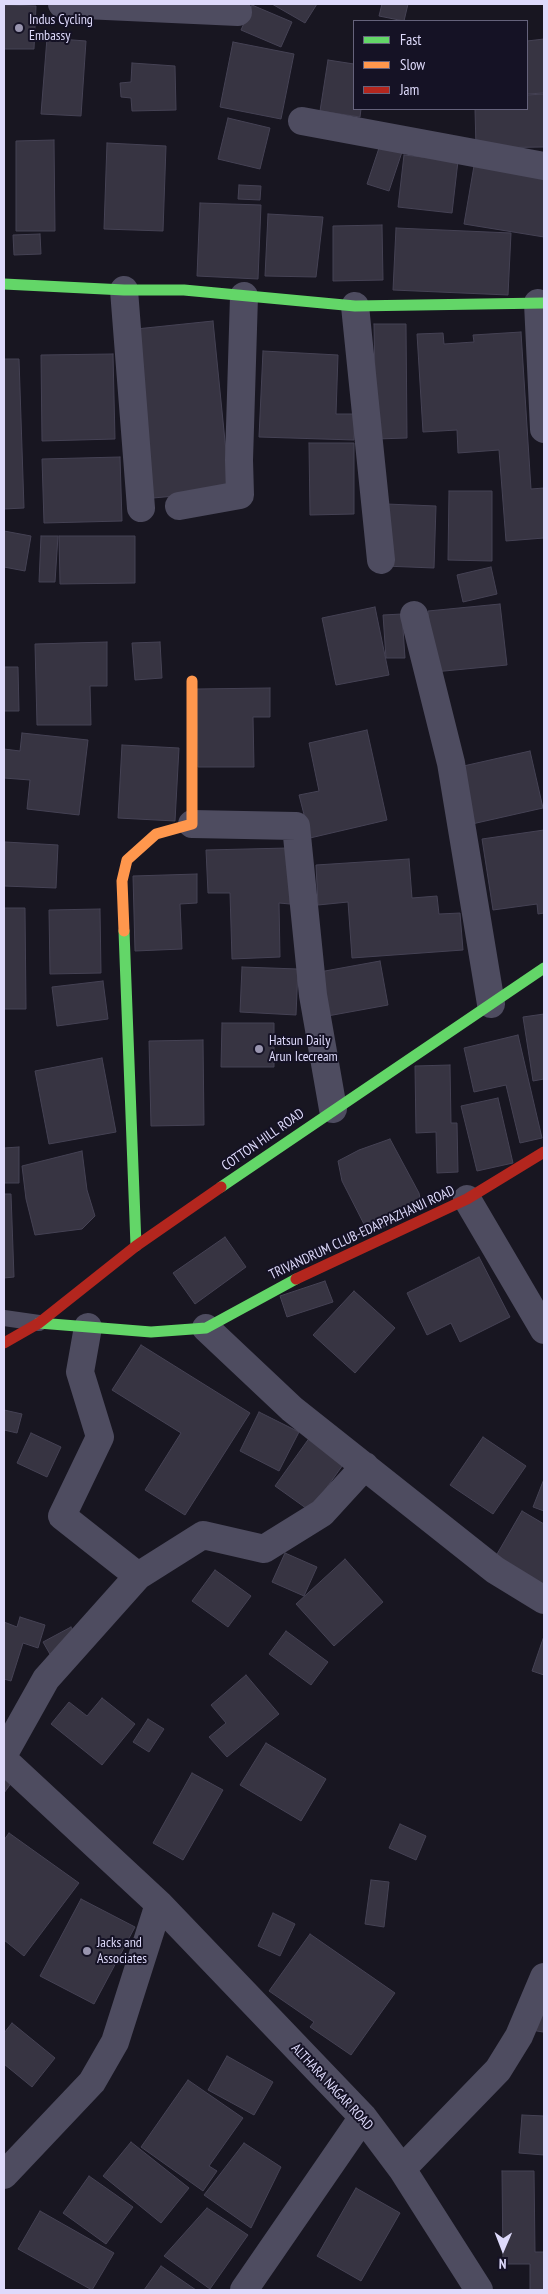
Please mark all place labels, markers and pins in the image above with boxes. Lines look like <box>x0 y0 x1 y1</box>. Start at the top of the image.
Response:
place label: Indus Cycling Embassy <box>29 12 93 44</box>
marker: Indus Cycling Embassy <box>13 22 25 34</box>
place label: Hatsun Daily Arun Icecream <box>269 1033 338 1066</box>
marker: Hatsun Daily Arun Icecream <box>253 1043 265 1055</box>
place label: Jacks and Associates <box>97 1935 147 1968</box>
marker: Jacks and Associates <box>81 1945 93 1957</box>

